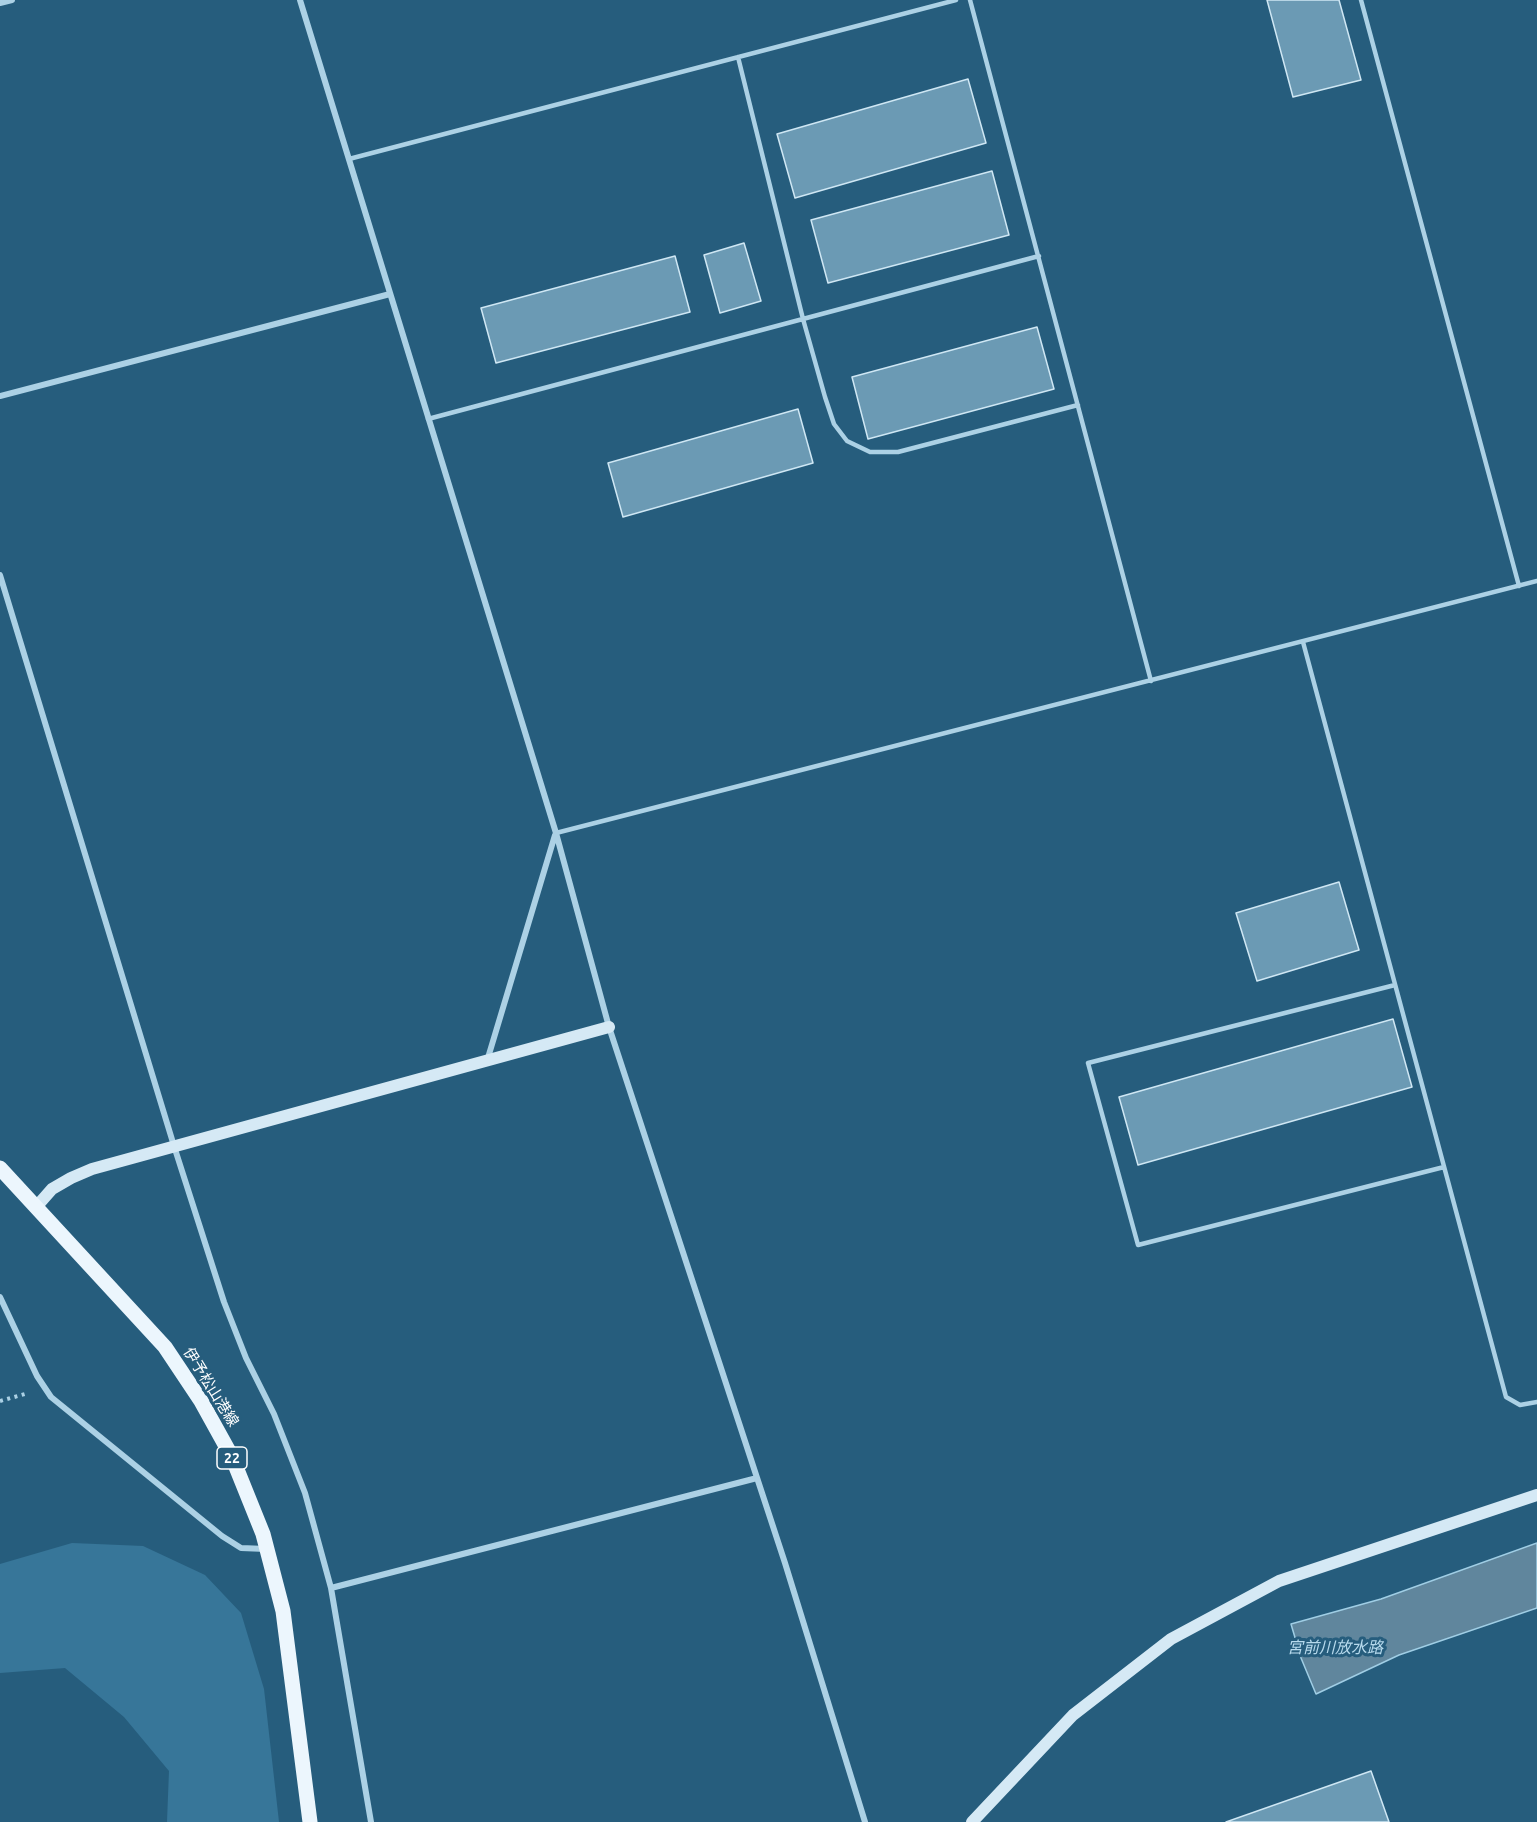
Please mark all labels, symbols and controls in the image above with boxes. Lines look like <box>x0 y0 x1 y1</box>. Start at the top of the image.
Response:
street label: 伊予松山港線 <box>180 1344 242 1430</box>
road number: 22 <box>217 1447 247 1469</box>
water label: 宮前川放水路 <box>1287 1638 1383 1658</box>

